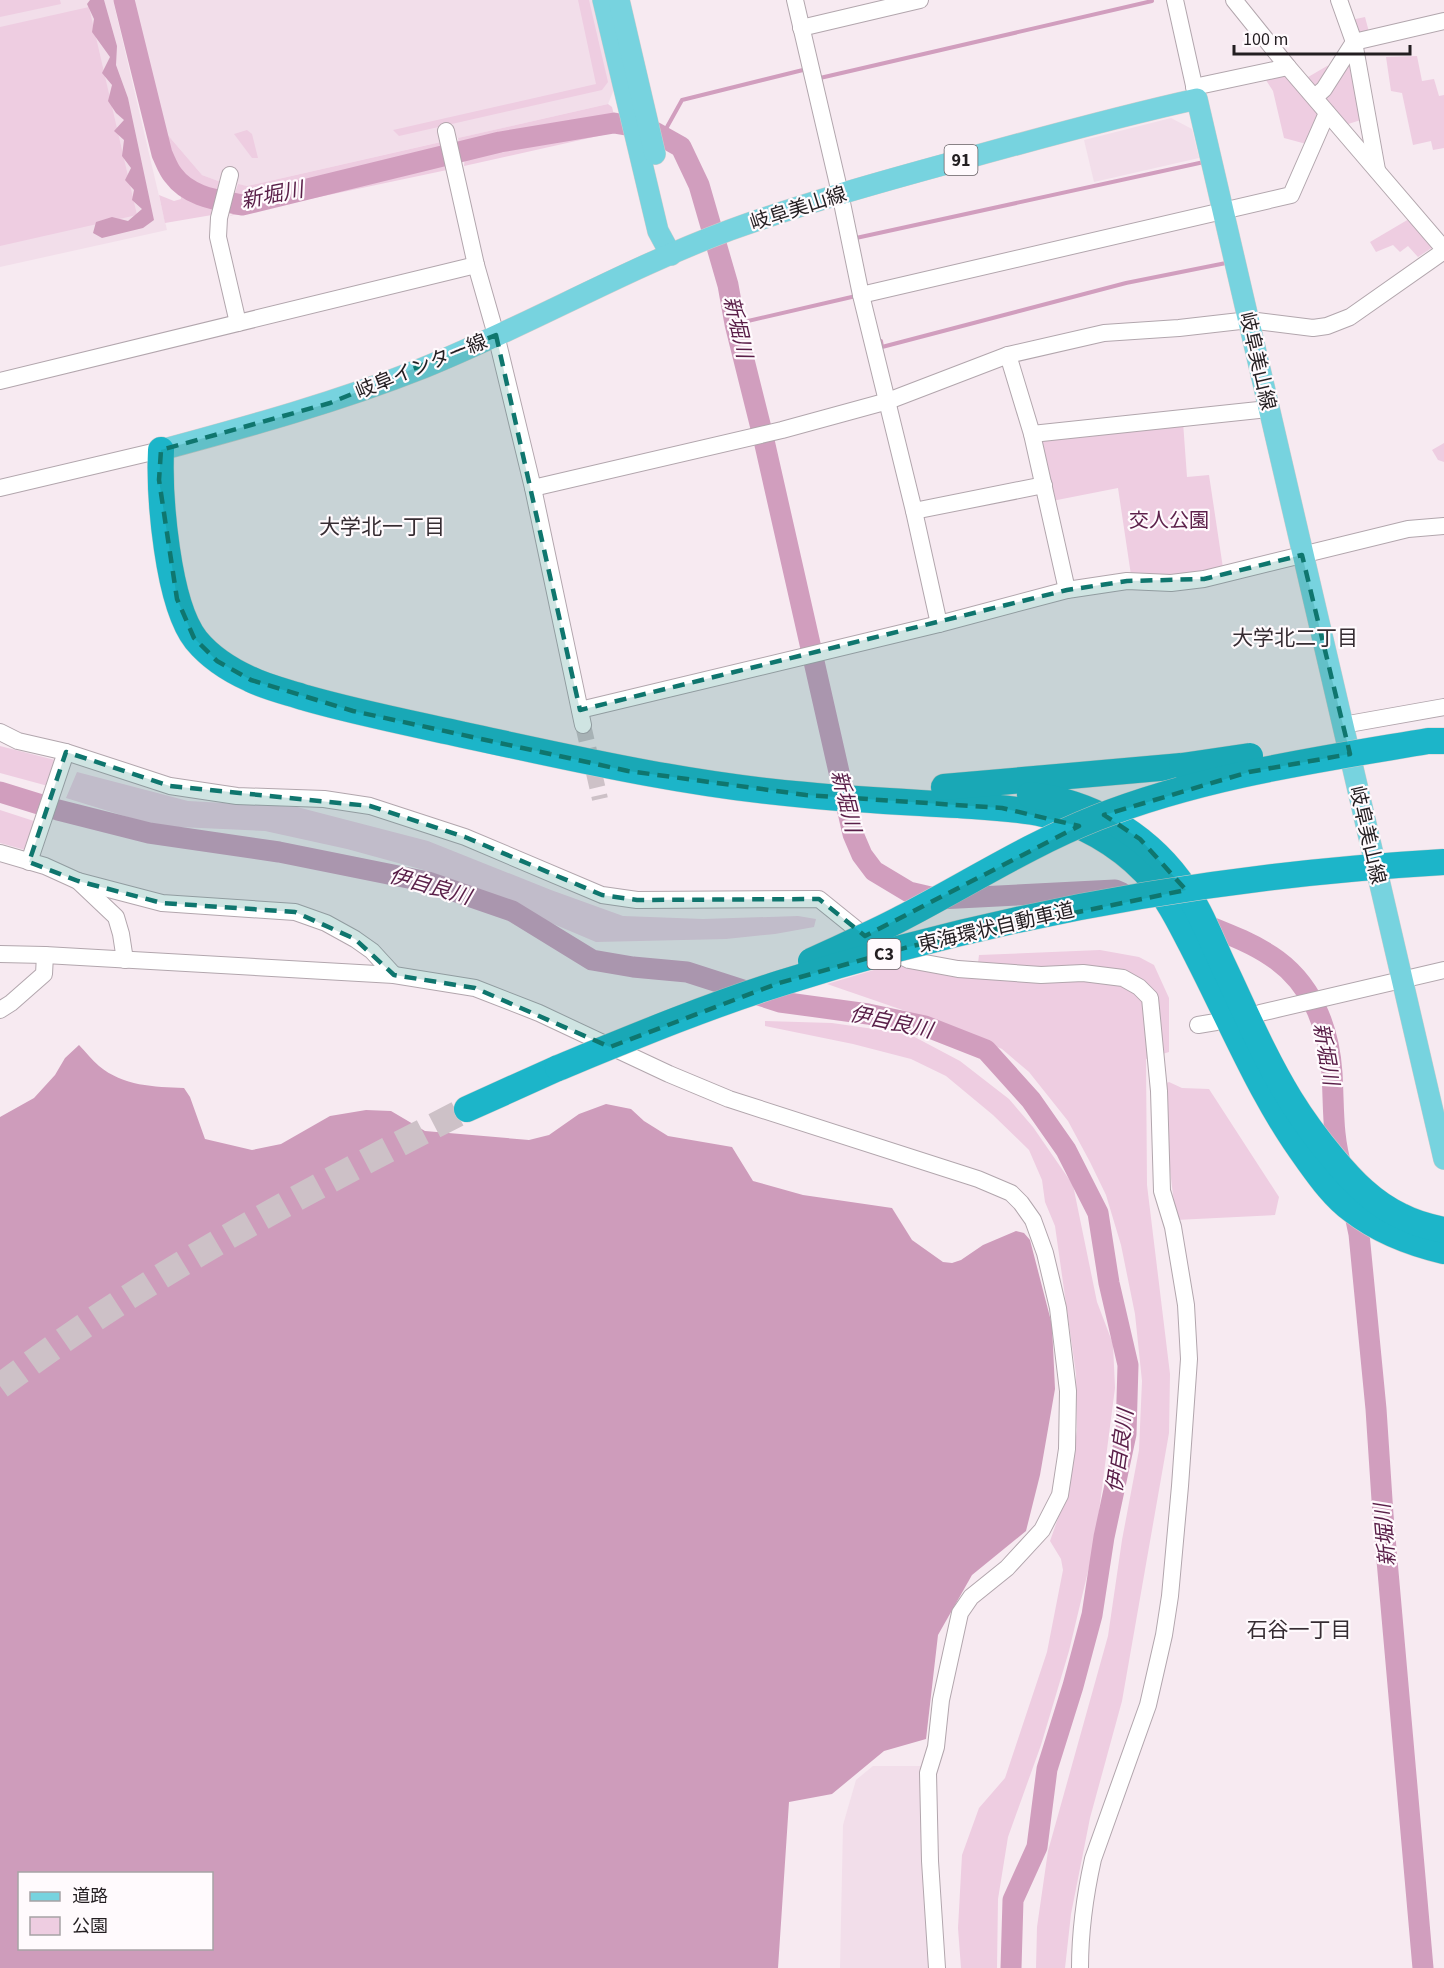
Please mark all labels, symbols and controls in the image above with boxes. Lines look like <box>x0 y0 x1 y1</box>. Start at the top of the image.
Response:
scale bar <box>1234 18 1410 56</box>
text: 100 m <box>1243 27 1288 52</box>
road number: 91 <box>944 145 978 175</box>
water label: 新堀川 <box>238 174 308 216</box>
street label: 岐阜美山線 <box>746 180 850 238</box>
water label: 新堀川 <box>716 293 760 363</box>
street label: 岐阜美山線 <box>1232 309 1282 413</box>
street label: 岐阜インター線 <box>351 328 492 406</box>
park label: 交人公園 <box>1129 507 1209 535</box>
district label: 大学北一丁目 <box>319 512 445 542</box>
district label: 大学北二丁目 <box>1232 623 1358 653</box>
water label: 新堀川 <box>824 767 869 837</box>
street label: 岐阜美山線 <box>1342 783 1392 887</box>
water label: 伊自良川 <box>385 860 476 913</box>
street label: 東海環状自動車道 <box>915 896 1077 960</box>
road number: C3 <box>868 939 900 969</box>
water label: 伊自良川 <box>847 999 937 1046</box>
water label: 新堀川 <box>1306 1020 1347 1090</box>
water label: 伊自良川 <box>1099 1405 1141 1495</box>
water label: 新堀川 <box>1367 1500 1403 1568</box>
district label: 石谷一丁目 <box>1247 1615 1352 1645</box>
legend <box>18 1872 213 1950</box>
text: 道路 <box>72 1884 108 1909</box>
text: 公園 <box>72 1914 108 1939</box>

